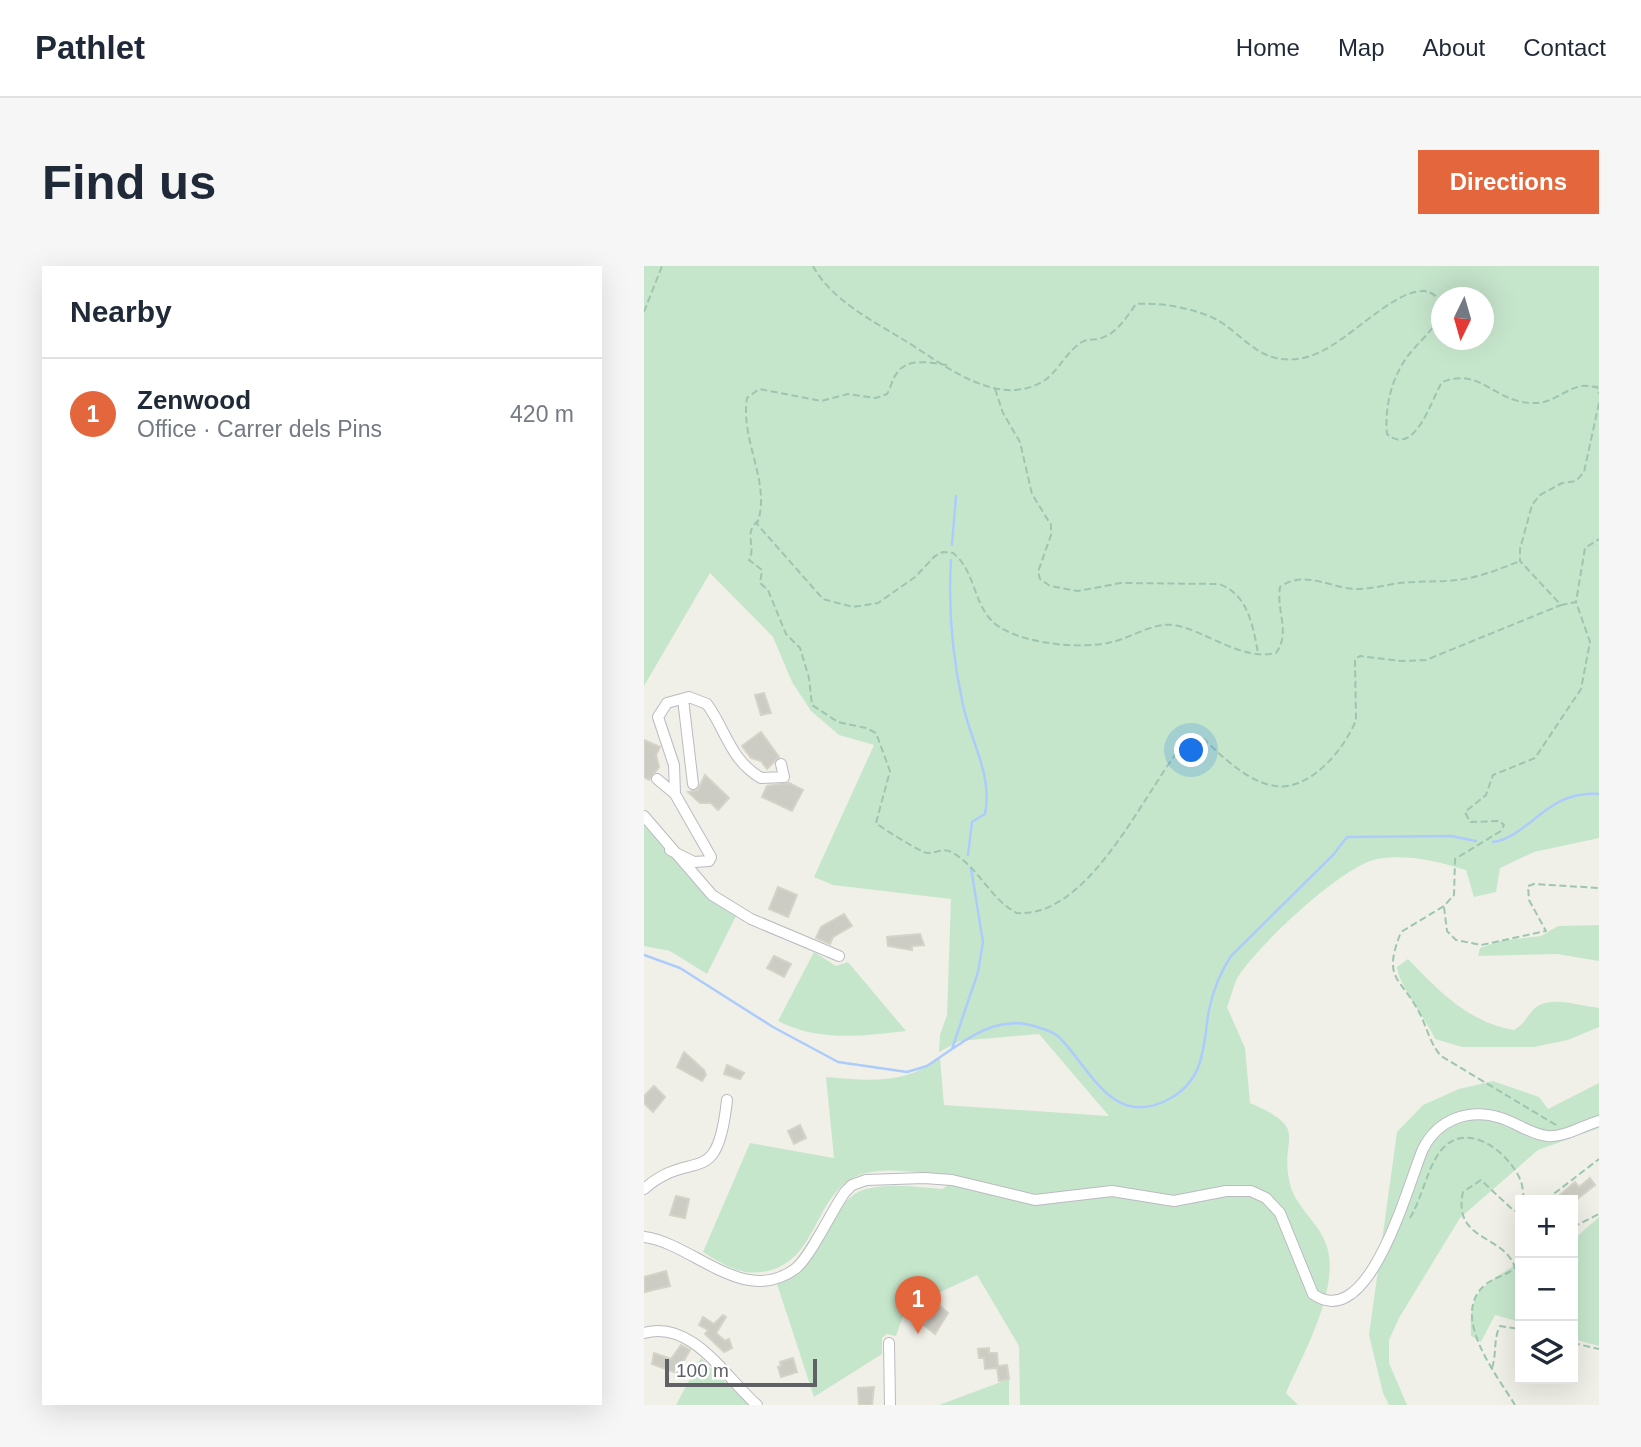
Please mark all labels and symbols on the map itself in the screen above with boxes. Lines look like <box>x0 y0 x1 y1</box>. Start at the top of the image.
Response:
north arrow <box>1431 287 1494 350</box>
your location <box>1174 733 1208 767</box>
pin: 1 <box>895 1276 941 1334</box>
scale bar <box>665 1356 817 1388</box>

